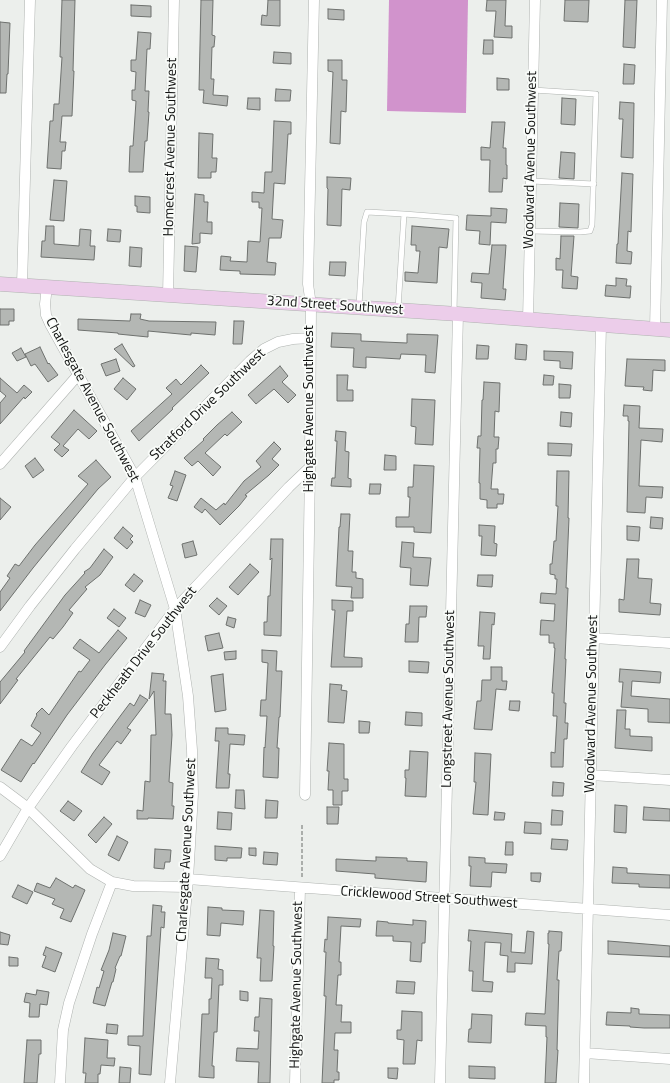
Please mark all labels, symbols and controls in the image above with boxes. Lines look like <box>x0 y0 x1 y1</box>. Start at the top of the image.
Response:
street label: Homecrest Avenue Southwest <box>161 58 181 236</box>
street label: Woodward Avenue Southwest <box>521 71 541 249</box>
street label: 32nd Street Southwest <box>266 293 404 319</box>
street label: Charlesgate Avenue Southwest <box>41 315 143 485</box>
street label: Highgate Avenue Southwest <box>302 325 318 493</box>
street label: Stratford Drive Southwest <box>147 346 269 464</box>
street label: Peckheath Drive Southwest <box>87 584 201 722</box>
street label: Longstreet Avenue Southwest <box>439 610 459 788</box>
street label: Woodward Avenue Southwest <box>582 615 602 793</box>
street label: Charlesgate Avenue Southwest <box>174 758 200 942</box>
street label: Cricklewood Street Southwest <box>340 883 518 913</box>
street label: Highgate Avenue Southwest <box>287 901 307 1069</box>

